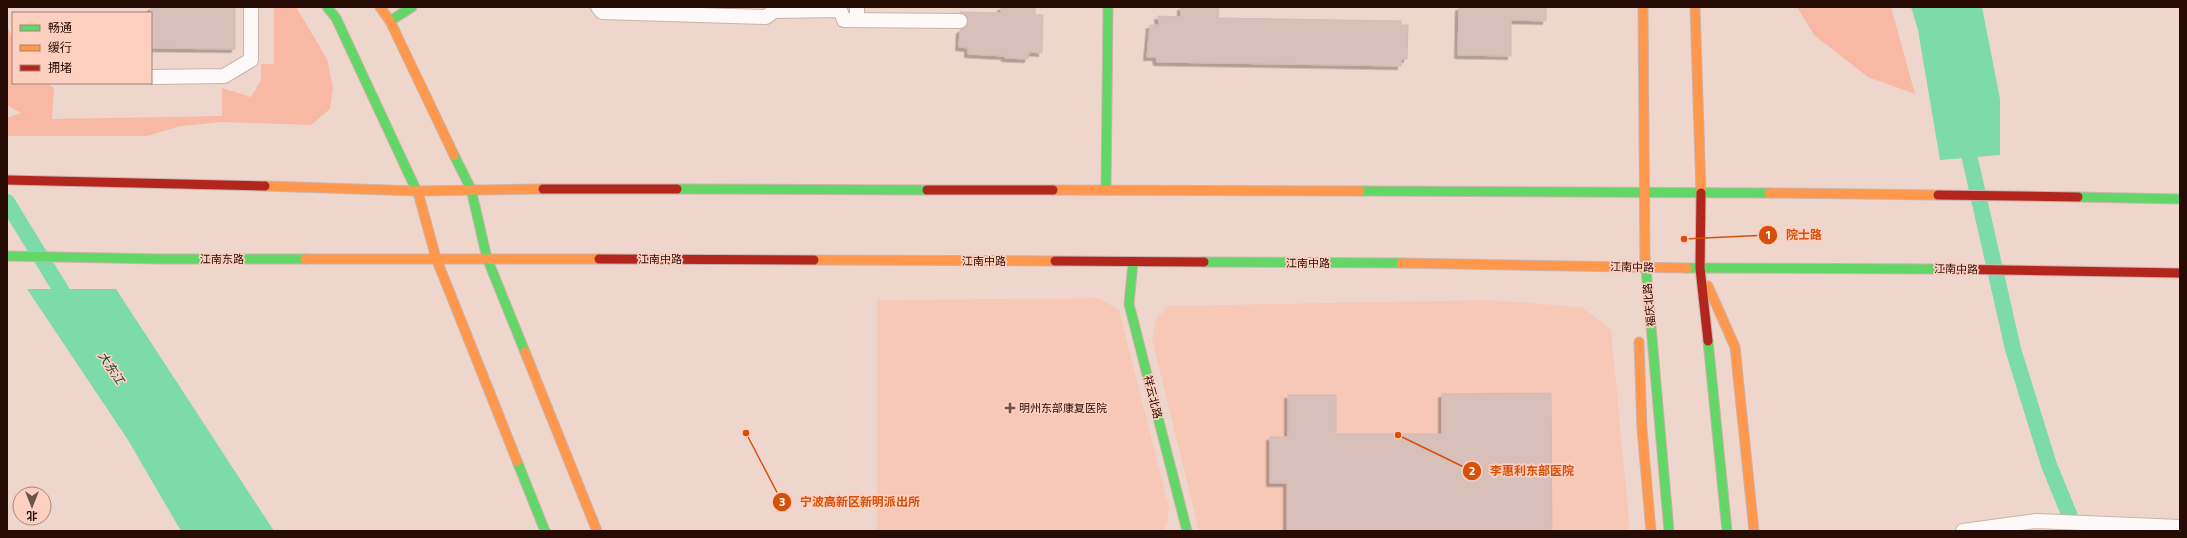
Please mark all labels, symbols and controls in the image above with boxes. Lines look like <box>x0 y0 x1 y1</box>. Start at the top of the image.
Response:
legend <box>12 12 152 84</box>
text: 畅通 <box>48 18 72 37</box>
text: 缓行 <box>48 38 72 57</box>
text: 拥堵 <box>48 58 72 77</box>
callout: 院士路 <box>1758 223 1830 247</box>
text: 1 <box>1765 225 1771 244</box>
text: 院士路 <box>1786 225 1822 244</box>
street label: 江南东路 <box>200 251 244 267</box>
street label: 江南中路 <box>638 251 682 267</box>
street label: 江南中路 <box>962 253 1006 269</box>
street label: 江南中路 <box>1286 255 1330 271</box>
street label: 江南中路 <box>1610 259 1654 275</box>
street label: 江南中路 <box>1934 261 1978 277</box>
street label: 福庆北路 <box>1639 282 1659 328</box>
water label: 大东江 <box>93 347 130 390</box>
street label: 祥云北路 <box>1140 374 1166 420</box>
place label: 明州东部康复医院 <box>1019 400 1107 416</box>
marker: 明州东部康复医院 <box>1004 402 1016 414</box>
callout: 李惠利东部医院 <box>1462 459 1582 483</box>
text: 2 <box>1469 461 1475 480</box>
text: 李惠利东部医院 <box>1490 461 1574 480</box>
north arrow <box>12 486 52 526</box>
callout: 宁波高新区新明派出所 <box>772 490 928 514</box>
text: 3 <box>779 492 785 511</box>
text: 宁波高新区新明派出所 <box>800 492 920 511</box>
text: 北 <box>27 508 38 524</box>

